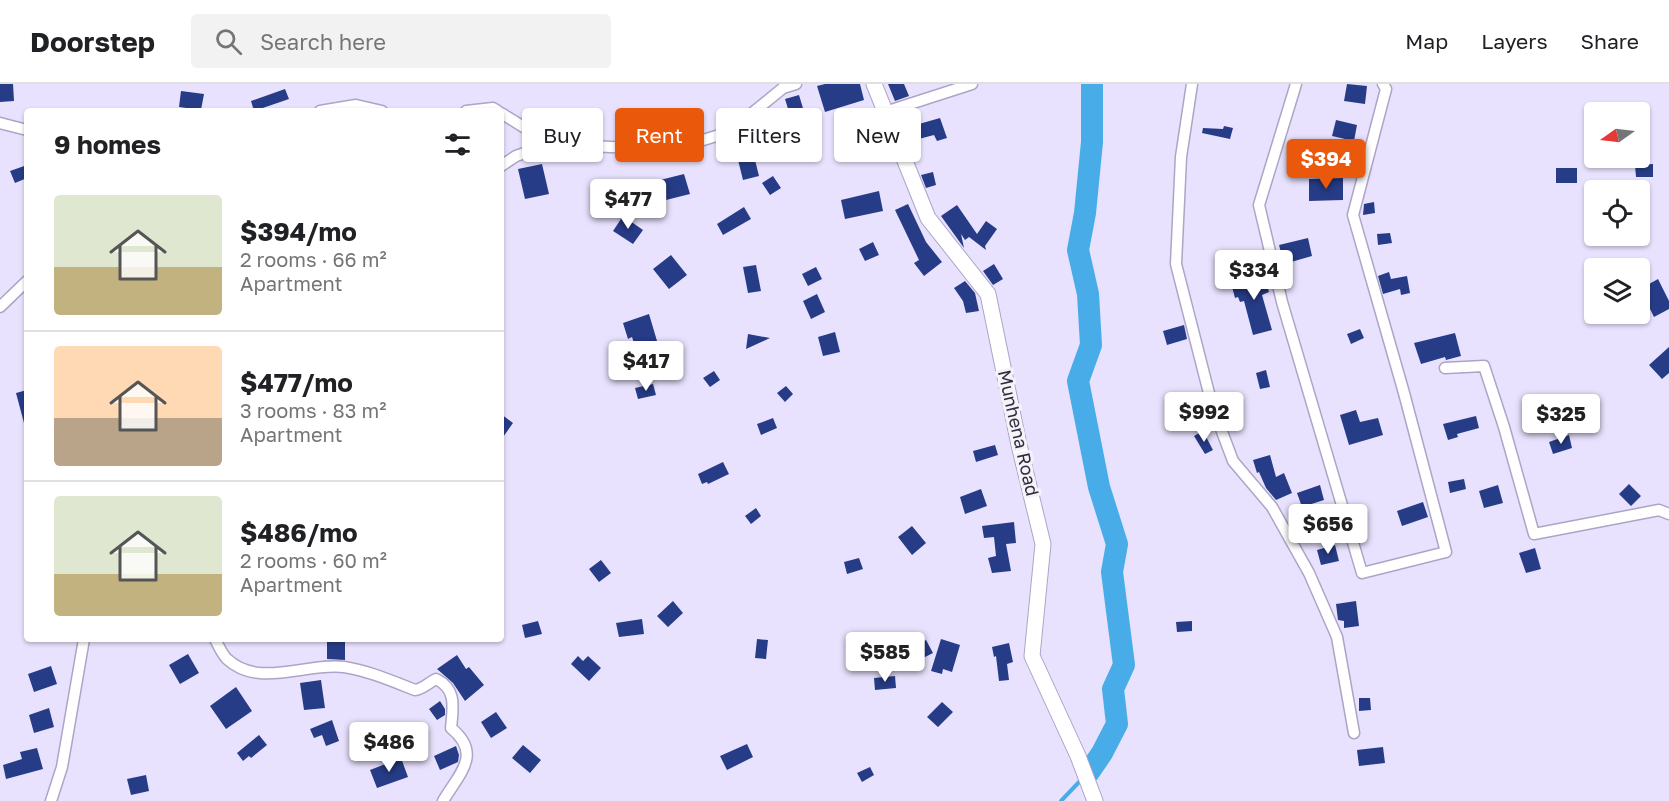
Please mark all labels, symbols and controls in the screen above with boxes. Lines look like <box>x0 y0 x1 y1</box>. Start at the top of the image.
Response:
search box <box>191 14 611 68</box>
text: Doorstep <box>30 25 155 58</box>
icon: search <box>212 25 245 58</box>
text: Search here <box>260 28 386 55</box>
text: Map <box>1405 28 1448 54</box>
text: Layers <box>1481 28 1548 54</box>
text: Share <box>1581 28 1639 54</box>
north arrow <box>1584 102 1650 168</box>
map controls <box>1584 102 1650 324</box>
chip: Buy <box>522 108 603 162</box>
chip: Rent <box>615 108 704 162</box>
chip: Filters <box>716 108 822 162</box>
chip: New <box>834 108 921 162</box>
icon: filters <box>441 128 474 161</box>
text: 9 homes <box>54 129 161 160</box>
pin: $394 <box>1290 139 1362 190</box>
text: $394 <box>1301 146 1351 170</box>
pin: $477 <box>592 179 664 230</box>
button: locate <box>1584 180 1650 246</box>
text: $477 <box>604 186 652 210</box>
text: $394/mo <box>240 216 357 247</box>
icon: home <box>102 219 174 291</box>
text: 2 rooms · 66 m² <box>240 247 387 271</box>
pin: $334 <box>1218 250 1290 301</box>
text: $334 <box>1229 257 1279 281</box>
button: layers <box>1584 258 1650 324</box>
text: Apartment <box>240 271 343 295</box>
pin: $417 <box>610 341 682 392</box>
text: $417 <box>622 348 670 372</box>
text: $477/mo <box>240 367 353 398</box>
street label: Munhena Road <box>994 368 1044 498</box>
icon: home <box>102 370 174 442</box>
pin: $992 <box>1168 392 1240 443</box>
pin: $325 <box>1525 394 1597 445</box>
text: 3 rooms · 83 m² <box>240 398 386 422</box>
text: $992 <box>1179 399 1230 423</box>
text: $325 <box>1536 401 1586 425</box>
text: Apartment <box>240 422 343 446</box>
pin: $656 <box>1292 504 1364 555</box>
text: $656 <box>1303 511 1354 535</box>
text: $486/mo <box>240 517 358 548</box>
icon: home <box>102 520 174 592</box>
text: 2 rooms · 60 m² <box>240 548 387 572</box>
text: Apartment <box>240 572 343 596</box>
pin: $585 <box>849 632 921 683</box>
text: $585 <box>860 639 910 663</box>
pin: $486 <box>353 722 425 773</box>
text: $486 <box>363 729 415 753</box>

